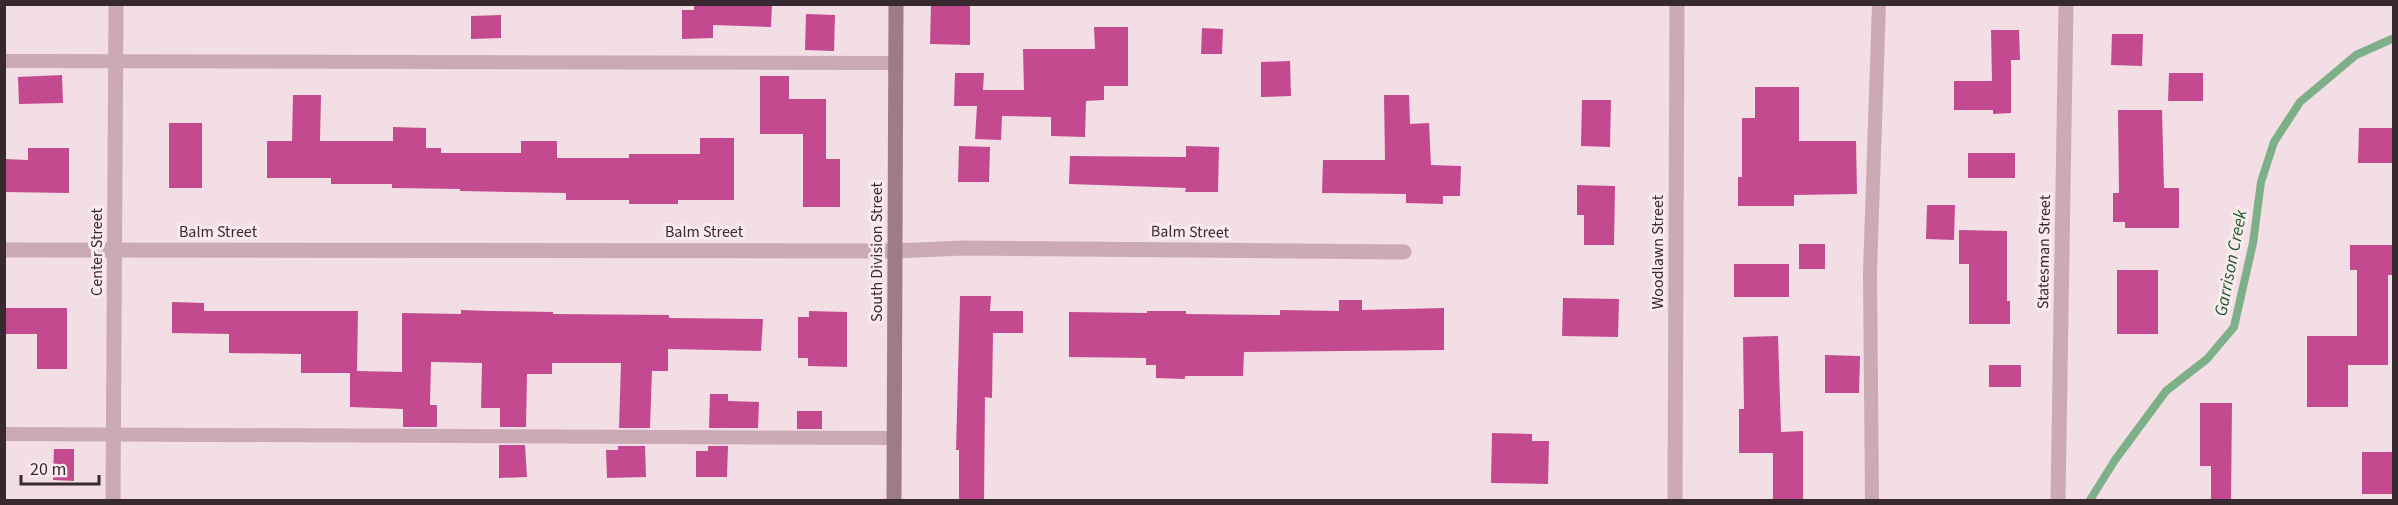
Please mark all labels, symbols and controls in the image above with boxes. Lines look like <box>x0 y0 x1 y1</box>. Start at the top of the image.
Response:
street label: South Division Street <box>866 182 888 322</box>
street label: Woodlawn Street <box>1647 194 1669 309</box>
street label: Statesman Street <box>2032 194 2056 309</box>
water label: Garrison Creek <box>2208 207 2254 318</box>
street label: Center Street <box>86 208 108 296</box>
street label: Balm Street <box>1151 220 1230 244</box>
street label: Balm Street <box>179 221 258 243</box>
street label: Balm Street <box>665 221 744 243</box>
scale bar <box>21 448 99 486</box>
text: 20 m <box>30 457 66 482</box>

